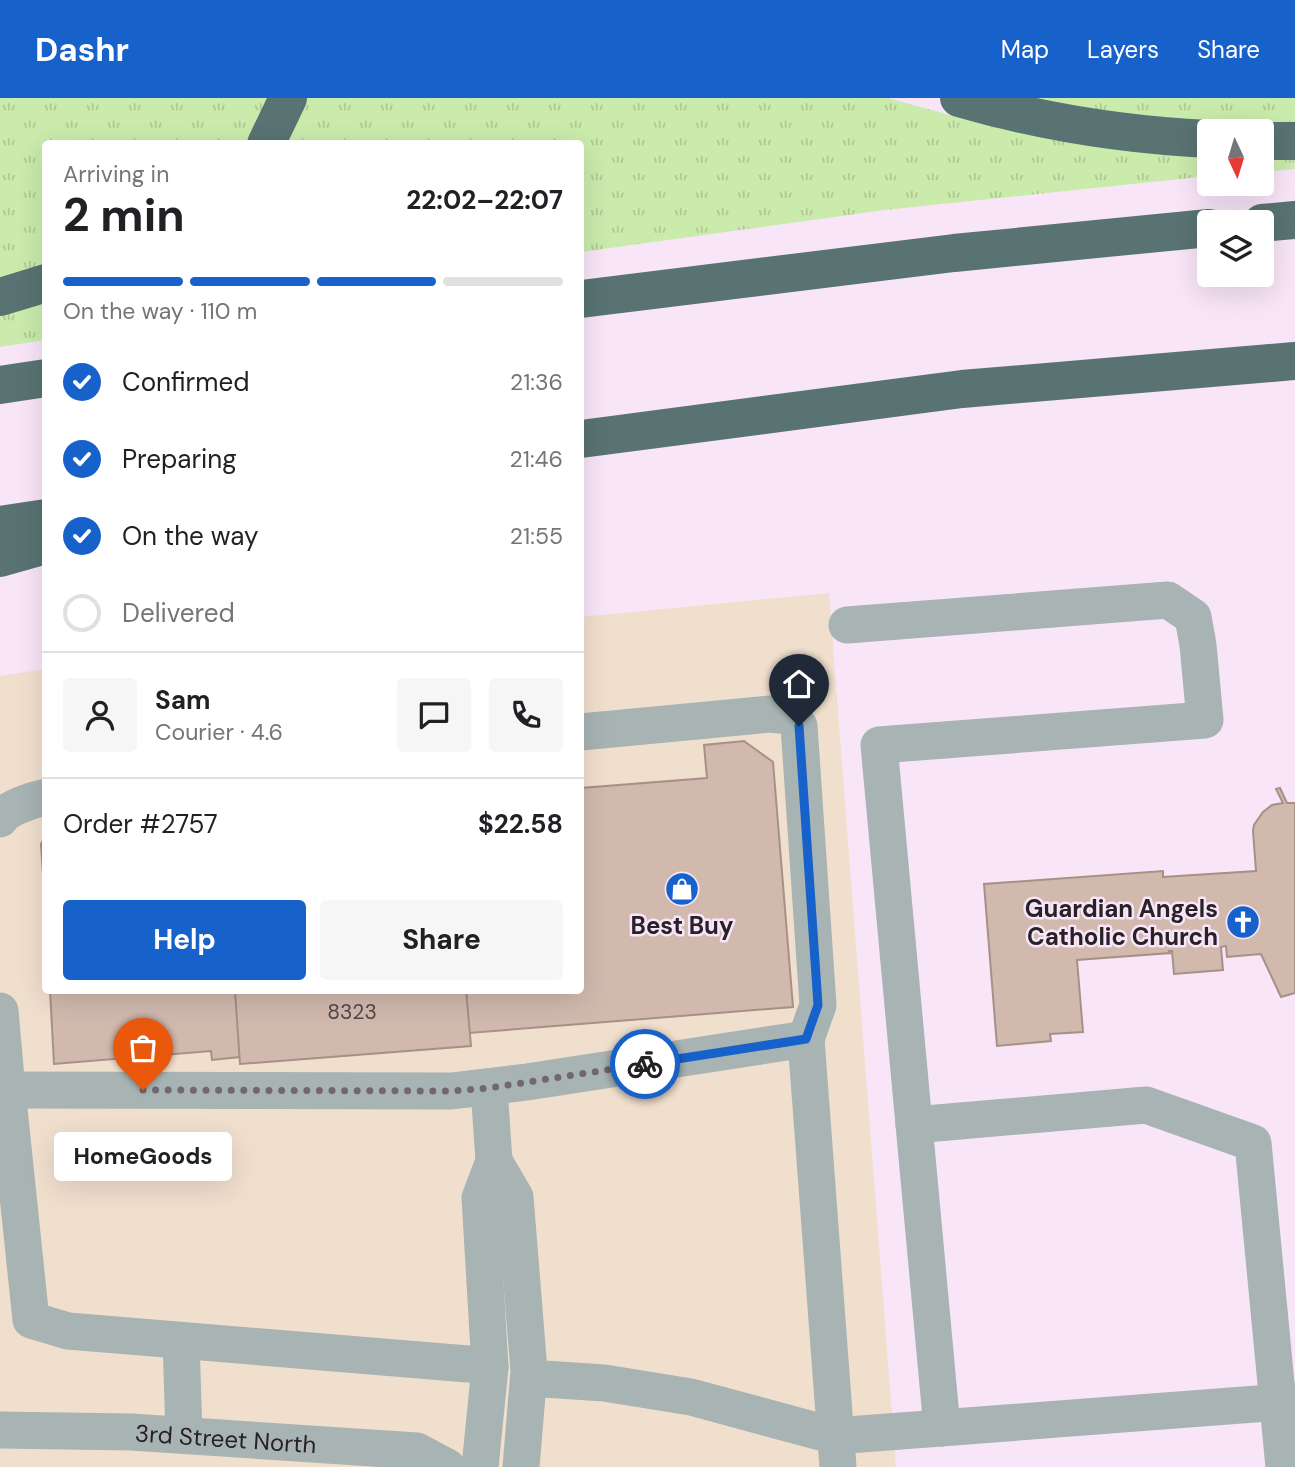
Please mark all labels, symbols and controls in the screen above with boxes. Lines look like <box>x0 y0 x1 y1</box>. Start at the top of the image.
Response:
text: Dashr <box>35 28 129 71</box>
text: Map <box>1001 34 1049 65</box>
text: Layers <box>1087 34 1159 65</box>
text: Share <box>1197 34 1260 65</box>
north arrow <box>1197 119 1274 196</box>
map controls <box>1197 119 1274 287</box>
text: Arriving in <box>63 159 169 189</box>
text: 22:02–22:07 <box>406 183 563 217</box>
text: 2 min <box>63 185 185 245</box>
button: layers <box>1197 210 1274 287</box>
text: On the way · 110 m <box>63 296 257 326</box>
icon: check <box>63 363 101 401</box>
text: Confirmed <box>122 365 249 399</box>
text: 21:36 <box>510 367 563 397</box>
icon: check <box>63 440 101 478</box>
text: Preparing <box>122 442 237 476</box>
text: 21:46 <box>510 444 563 474</box>
icon: check <box>63 517 101 555</box>
text: On the way <box>122 519 258 553</box>
text: 21:55 <box>510 521 563 551</box>
text: Delivered <box>122 596 235 630</box>
pin <box>769 654 829 726</box>
icon: home <box>780 665 818 703</box>
button: person <box>63 678 137 752</box>
button: chat <box>397 678 471 752</box>
button: phone <box>489 678 563 752</box>
text: Sam <box>155 683 210 717</box>
text: Courier · 4.6 <box>155 717 283 747</box>
text: Order #2757 <box>63 807 218 841</box>
text: $22.58 <box>478 807 563 841</box>
shop icon: Best Buy <box>663 870 701 908</box>
place label: Guardian Angels Catholic Church <box>1025 893 1218 952</box>
button: Help <box>63 900 306 980</box>
button: Share <box>320 900 563 980</box>
church icon: Guardian Angels Catholic Church <box>1224 903 1262 941</box>
place label: Best Buy <box>631 910 734 941</box>
house number: 8323 <box>327 998 377 1026</box>
pin <box>113 1018 173 1090</box>
icon: bag <box>124 1029 162 1067</box>
courier <box>610 1029 680 1099</box>
icon: bike <box>626 1045 664 1083</box>
callout: HomeGoods <box>54 1132 232 1181</box>
text: HomeGoods <box>73 1141 213 1171</box>
street label: 3rd Street North <box>134 1417 317 1460</box>

